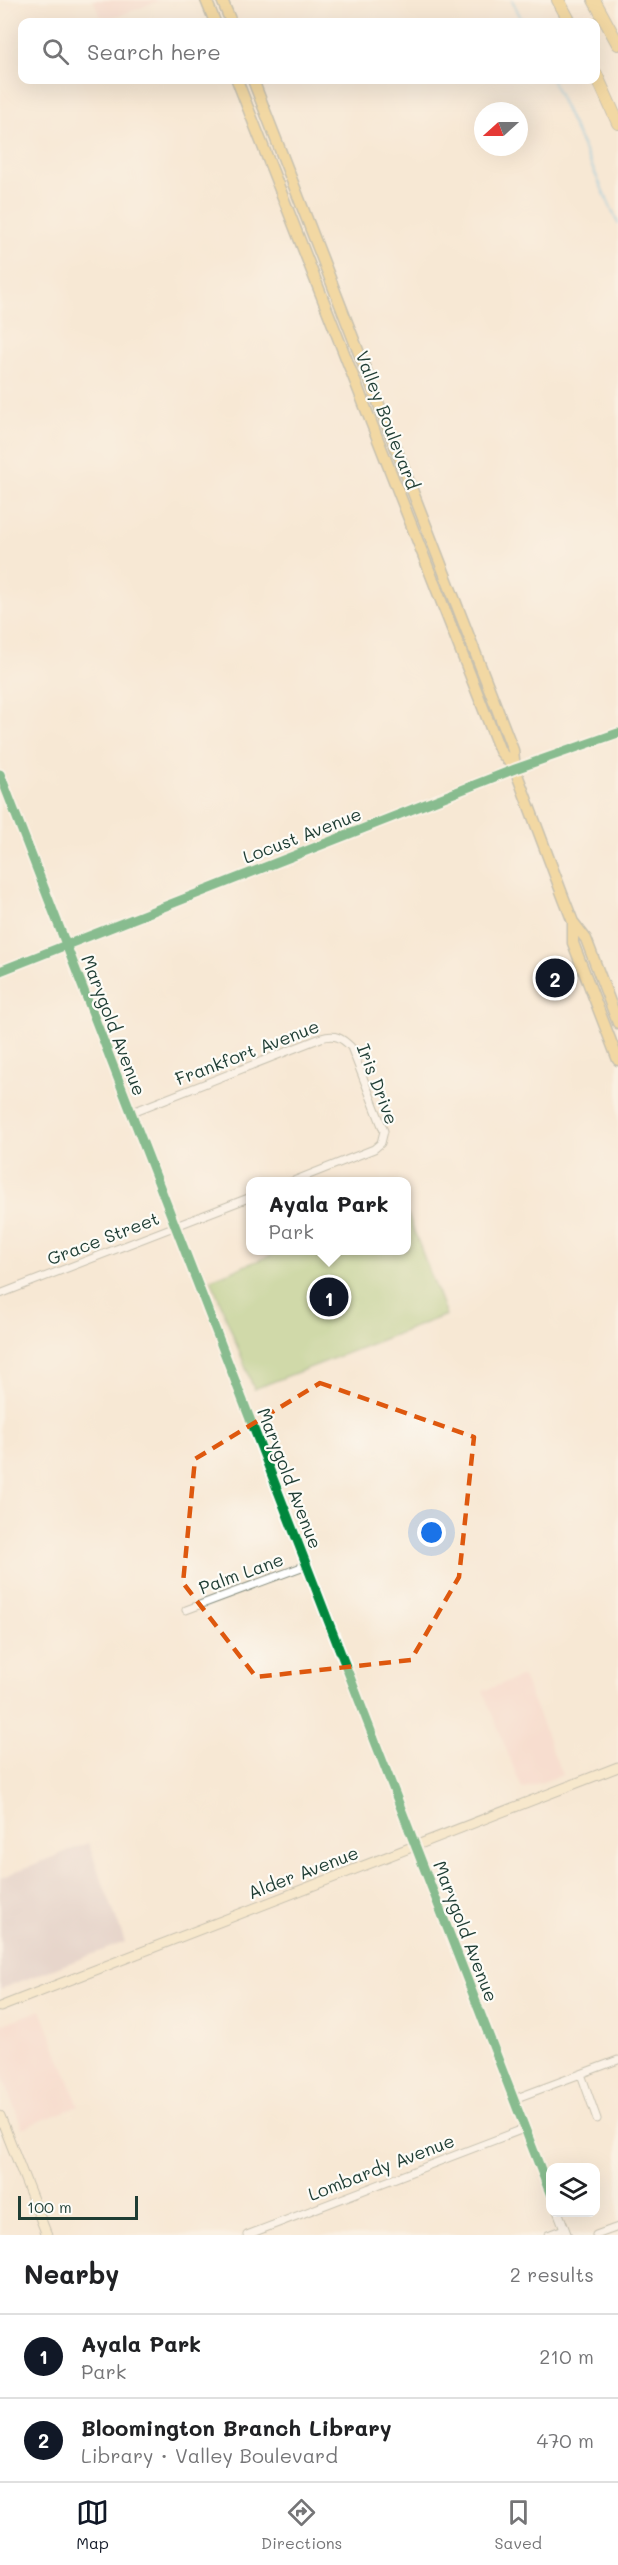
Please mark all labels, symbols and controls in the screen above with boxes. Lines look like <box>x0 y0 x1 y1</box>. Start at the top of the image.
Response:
search box <box>18 18 600 84</box>
icon: search <box>39 35 72 68</box>
text: Search here <box>87 37 221 66</box>
north arrow <box>474 102 528 156</box>
street label: Valley Boulevard <box>351 347 425 493</box>
street label: Locust Avenue <box>239 801 365 869</box>
street label: Marygold Avenue <box>76 951 152 1099</box>
pin: 2 <box>536 956 574 1000</box>
street label: Frankfort Avenue <box>172 1013 322 1091</box>
street label: Iris Drive <box>352 1040 404 1128</box>
popup <box>246 1177 411 1255</box>
text: Ayala Park <box>269 1189 389 1218</box>
street label: Grace Street <box>43 1206 163 1270</box>
text: Park <box>269 1218 314 1244</box>
pin: 1 <box>310 1274 348 1320</box>
street label: Marygold Avenue <box>252 1404 328 1552</box>
your location <box>417 1518 446 1547</box>
street label: Palm Lane <box>195 1547 287 1599</box>
street label: Alder Avenue <box>244 1840 362 1904</box>
street label: Marygold Avenue <box>428 1857 504 2005</box>
street label: Lombardy Avenue <box>304 2128 458 2206</box>
map controls <box>546 2163 600 2217</box>
button: layers <box>546 2163 600 2217</box>
scale bar <box>18 2193 138 2220</box>
text: 100 m <box>27 2196 72 2217</box>
text: Nearby <box>24 2257 119 2291</box>
text: 2 results <box>510 2261 594 2287</box>
text: Ayala Park <box>81 2329 201 2358</box>
text: 1 <box>39 2343 48 2369</box>
text: 210 m <box>539 2343 594 2369</box>
text: Park <box>81 2358 126 2384</box>
text: Bloomington Branch Library <box>81 2413 392 2442</box>
text: 2 <box>38 2427 49 2453</box>
text: 470 m <box>536 2427 594 2453</box>
text: Library · Valley Boulevard <box>81 2442 338 2468</box>
tab: Map <box>76 2496 109 2553</box>
tab: Directions <box>261 2496 342 2553</box>
tab: Saved <box>494 2496 542 2553</box>

